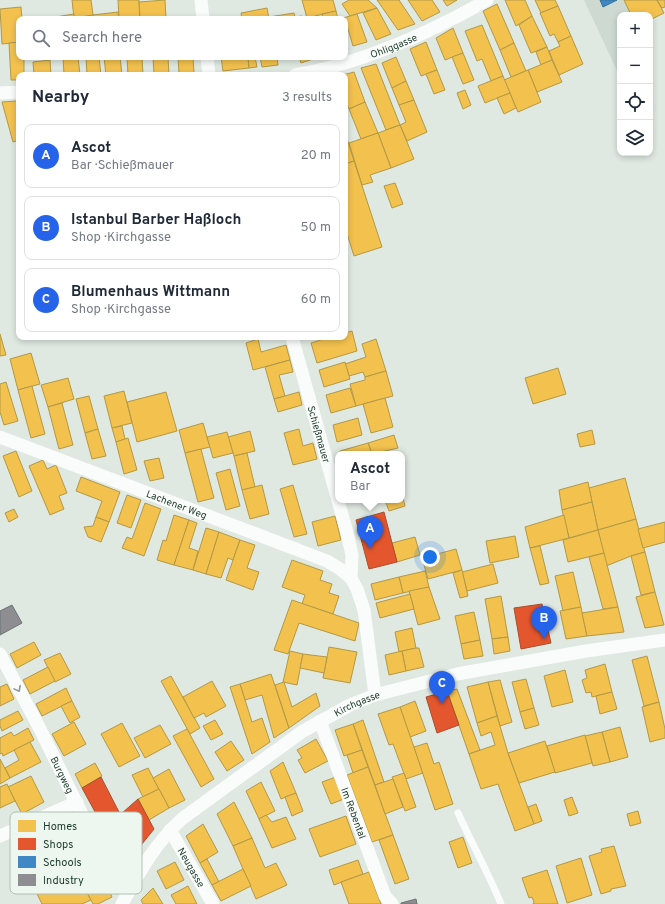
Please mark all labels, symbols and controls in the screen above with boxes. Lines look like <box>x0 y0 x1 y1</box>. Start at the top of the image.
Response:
map controls <box>617 12 653 156</box>
button: + <box>617 12 653 48</box>
search box <box>16 16 348 60</box>
icon: search <box>30 27 52 49</box>
text: Search here <box>62 29 142 48</box>
street label: Ohliggasse <box>369 32 420 62</box>
button: − <box>617 48 653 84</box>
button: locate <box>617 84 653 120</box>
text: Nearby <box>32 87 89 109</box>
text: 3 results <box>282 90 332 106</box>
button: layers <box>617 120 653 156</box>
text: Ascot <box>71 139 111 158</box>
text: A <box>41 148 51 164</box>
text: 20 m <box>301 148 331 164</box>
text: Bar · Schießmauer <box>71 158 174 174</box>
text: Istanbul Barber Haßloch <box>71 211 241 230</box>
text: B <box>42 220 50 236</box>
text: 50 m <box>301 220 331 236</box>
text: Shop · Kirchgasse <box>71 230 171 246</box>
text: Blumenhaus Wittmann <box>71 283 230 302</box>
text: C <box>42 292 50 308</box>
text: 60 m <box>301 292 331 308</box>
text: Shop · Kirchgasse <box>71 302 171 318</box>
street label: Schießmauer <box>304 405 332 465</box>
popup <box>335 451 405 503</box>
text: Ascot <box>350 460 390 479</box>
text: Bar <box>350 479 371 495</box>
street label: Lachener Weg <box>144 488 208 523</box>
pin: A <box>357 516 383 549</box>
your location <box>420 547 440 567</box>
pin: B <box>531 606 557 639</box>
pin: C <box>429 671 455 704</box>
one-way arrow <box>14 684 21 692</box>
street label: Kirchgasse <box>332 689 382 721</box>
street label: Burgweg <box>47 755 76 796</box>
street label: Im Rebental <box>337 786 368 841</box>
legend <box>10 812 142 894</box>
text: Homes <box>43 820 77 834</box>
text: Shops <box>43 838 73 852</box>
street label: Neugasse <box>174 846 207 890</box>
text: Schools <box>43 856 82 870</box>
text: Industry <box>43 874 84 888</box>

